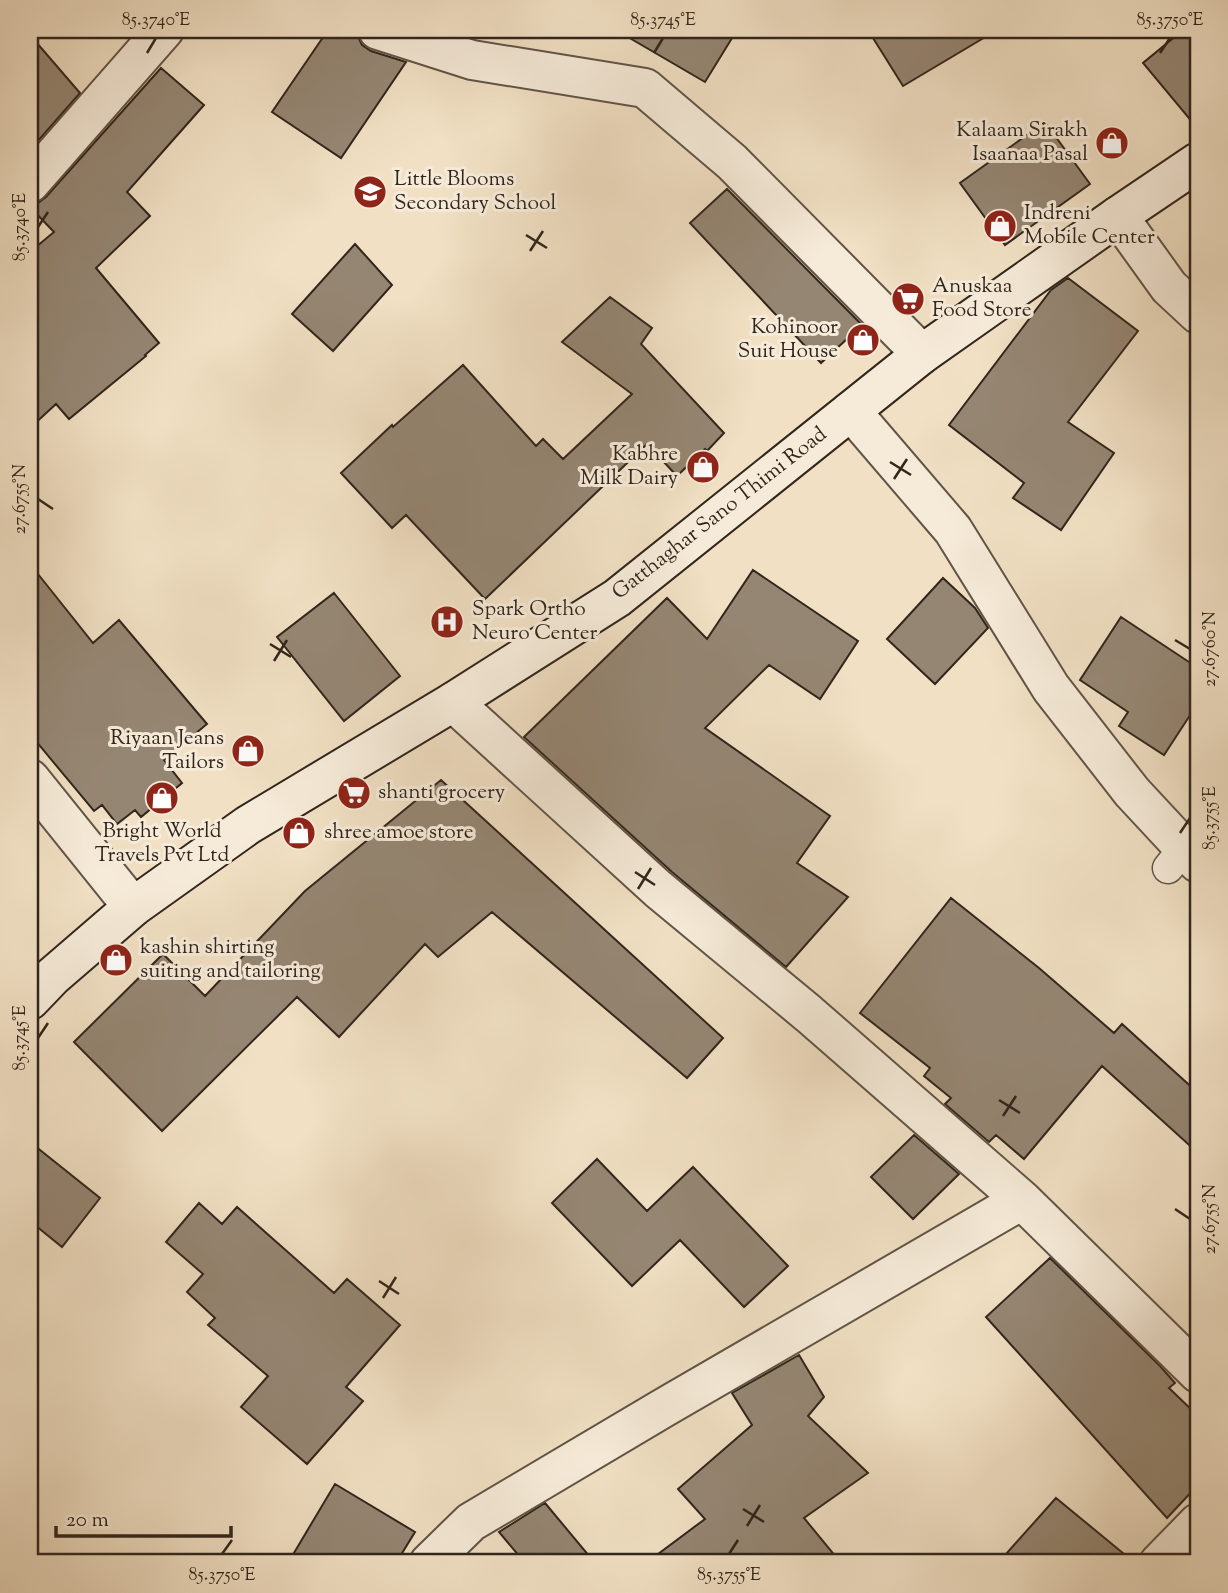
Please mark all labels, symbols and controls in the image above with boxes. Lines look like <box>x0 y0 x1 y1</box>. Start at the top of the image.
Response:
text: 85.3740°E <box>122 8 190 34</box>
text: 85.3745°E <box>630 8 696 34</box>
text: 85.3750°E <box>1137 8 1204 34</box>
place label: Kalaam Sirakh Isaanaa Pasal <box>956 116 1088 170</box>
shop icon: Kalaam Sirakh Isaanaa Pasal <box>1093 124 1131 162</box>
place label: Little Blooms Secondary School <box>394 165 556 219</box>
school or university icon: Little Blooms Secondary School <box>351 173 389 211</box>
text: 85.3740°E <box>8 193 34 261</box>
place label: Indreni Mobile Center <box>1024 199 1155 253</box>
shop icon: Indreni Mobile Center <box>981 207 1019 245</box>
place label: Anuskaa Food Store <box>932 272 1031 326</box>
supermarket icon: Anuskaa Food Store <box>889 280 927 318</box>
place label: Kohinoor Suit House <box>738 313 838 367</box>
shop icon: Kohinoor Suit House <box>844 321 882 359</box>
street label: Gatthaghar Sano Thimi Road <box>606 420 834 608</box>
place label: Kabhre Milk Dairy <box>580 440 679 494</box>
shop icon: Kabhre Milk Dairy <box>684 448 722 486</box>
text: 27.6755°N <box>8 464 34 534</box>
place label: Spark Ortho Neuro Center <box>472 595 597 649</box>
hospital icon: Spark Ortho Neuro Center <box>428 603 466 641</box>
text: 27.6760°N <box>1198 611 1224 687</box>
place label: Riyaan Jeans Tailors <box>110 724 224 778</box>
shop icon: Riyaan Jeans Tailors <box>229 732 267 770</box>
supermarket icon: shanti grocery <box>335 774 373 812</box>
place label: shanti grocery <box>378 778 506 808</box>
shop icon: Bright World Travels Pvt Ltd <box>143 779 181 817</box>
text: 85.3755°E <box>1198 786 1224 850</box>
shop icon: shree amoe store <box>280 814 318 852</box>
place label: Bright World Travels Pvt Ltd <box>95 817 229 871</box>
place label: shree amoe store <box>324 818 473 848</box>
place label: kashin shirting suiting and tailoring <box>140 933 321 987</box>
shop icon: kashin shirting suiting and tailoring <box>97 941 135 979</box>
text: 85.3745°E <box>8 1005 34 1071</box>
text: 27.6755°N <box>1198 1184 1224 1254</box>
scale bar <box>56 1495 231 1539</box>
text: 20 m <box>66 1506 109 1536</box>
text: 85.3750°E <box>189 1563 256 1589</box>
text: 85.3755°E <box>697 1563 761 1589</box>

